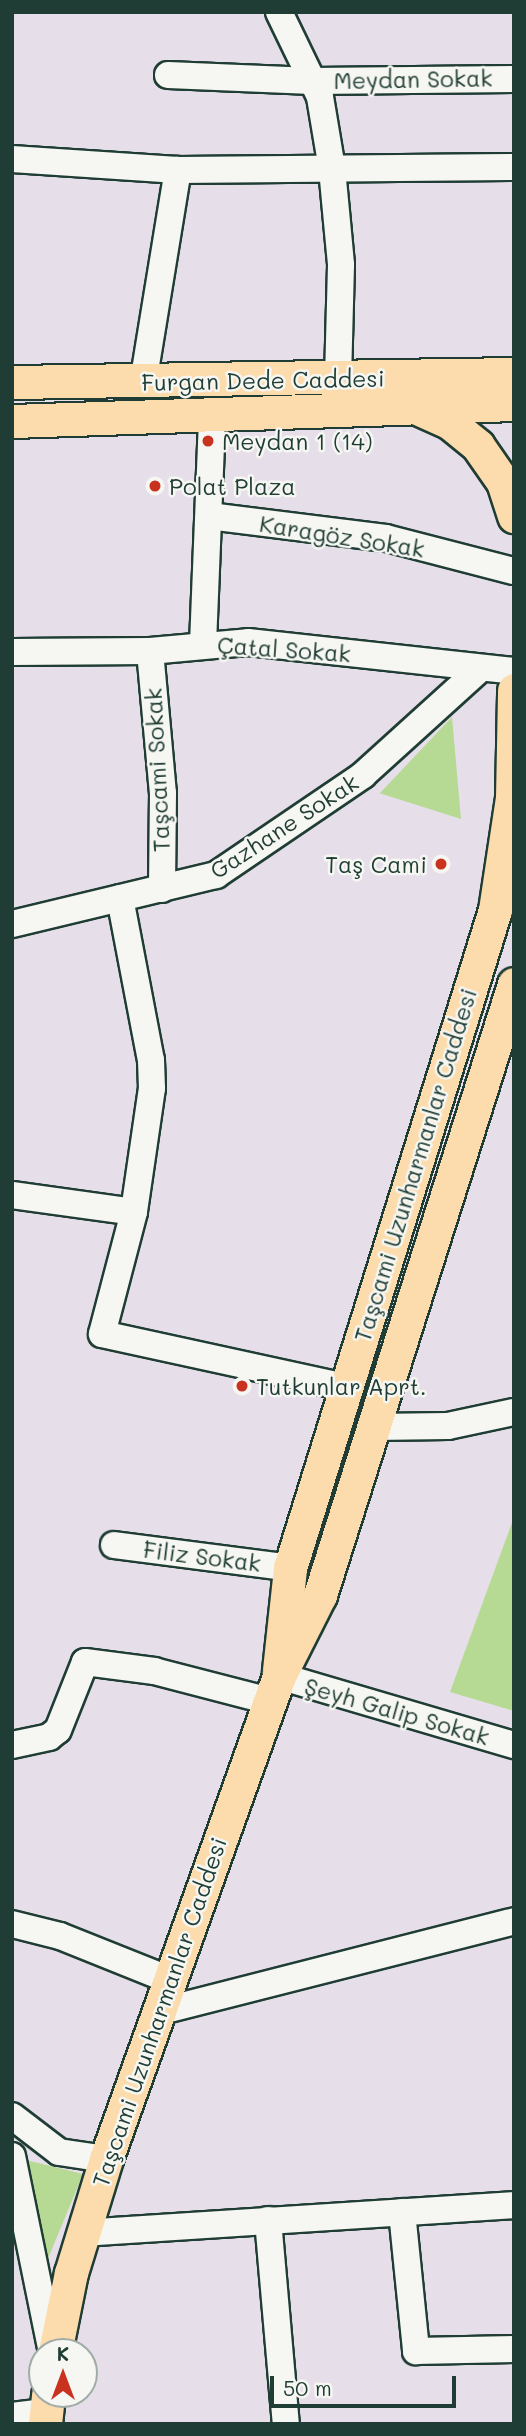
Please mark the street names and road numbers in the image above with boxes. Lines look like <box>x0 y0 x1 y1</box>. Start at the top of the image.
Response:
street label: Meydan Sokak <box>333 64 493 94</box>
street label: Furgan Dede Caddesi <box>141 364 385 396</box>
street label: Karagöz Sokak <box>258 509 426 563</box>
street label: Çatal Sokak <box>216 631 352 667</box>
street label: Taşcami Sokak <box>139 687 175 853</box>
street label: Gazhane Sokak <box>205 768 363 884</box>
street label: Taşcami Uzunharmanlar Caddesi <box>348 985 482 1345</box>
street label: Filiz Sokak <box>142 1535 262 1577</box>
street label: Şeyh Galip Sokak <box>302 1671 492 1751</box>
street label: Taşcami Uzunharmanlar Caddesi <box>86 1834 232 2190</box>

